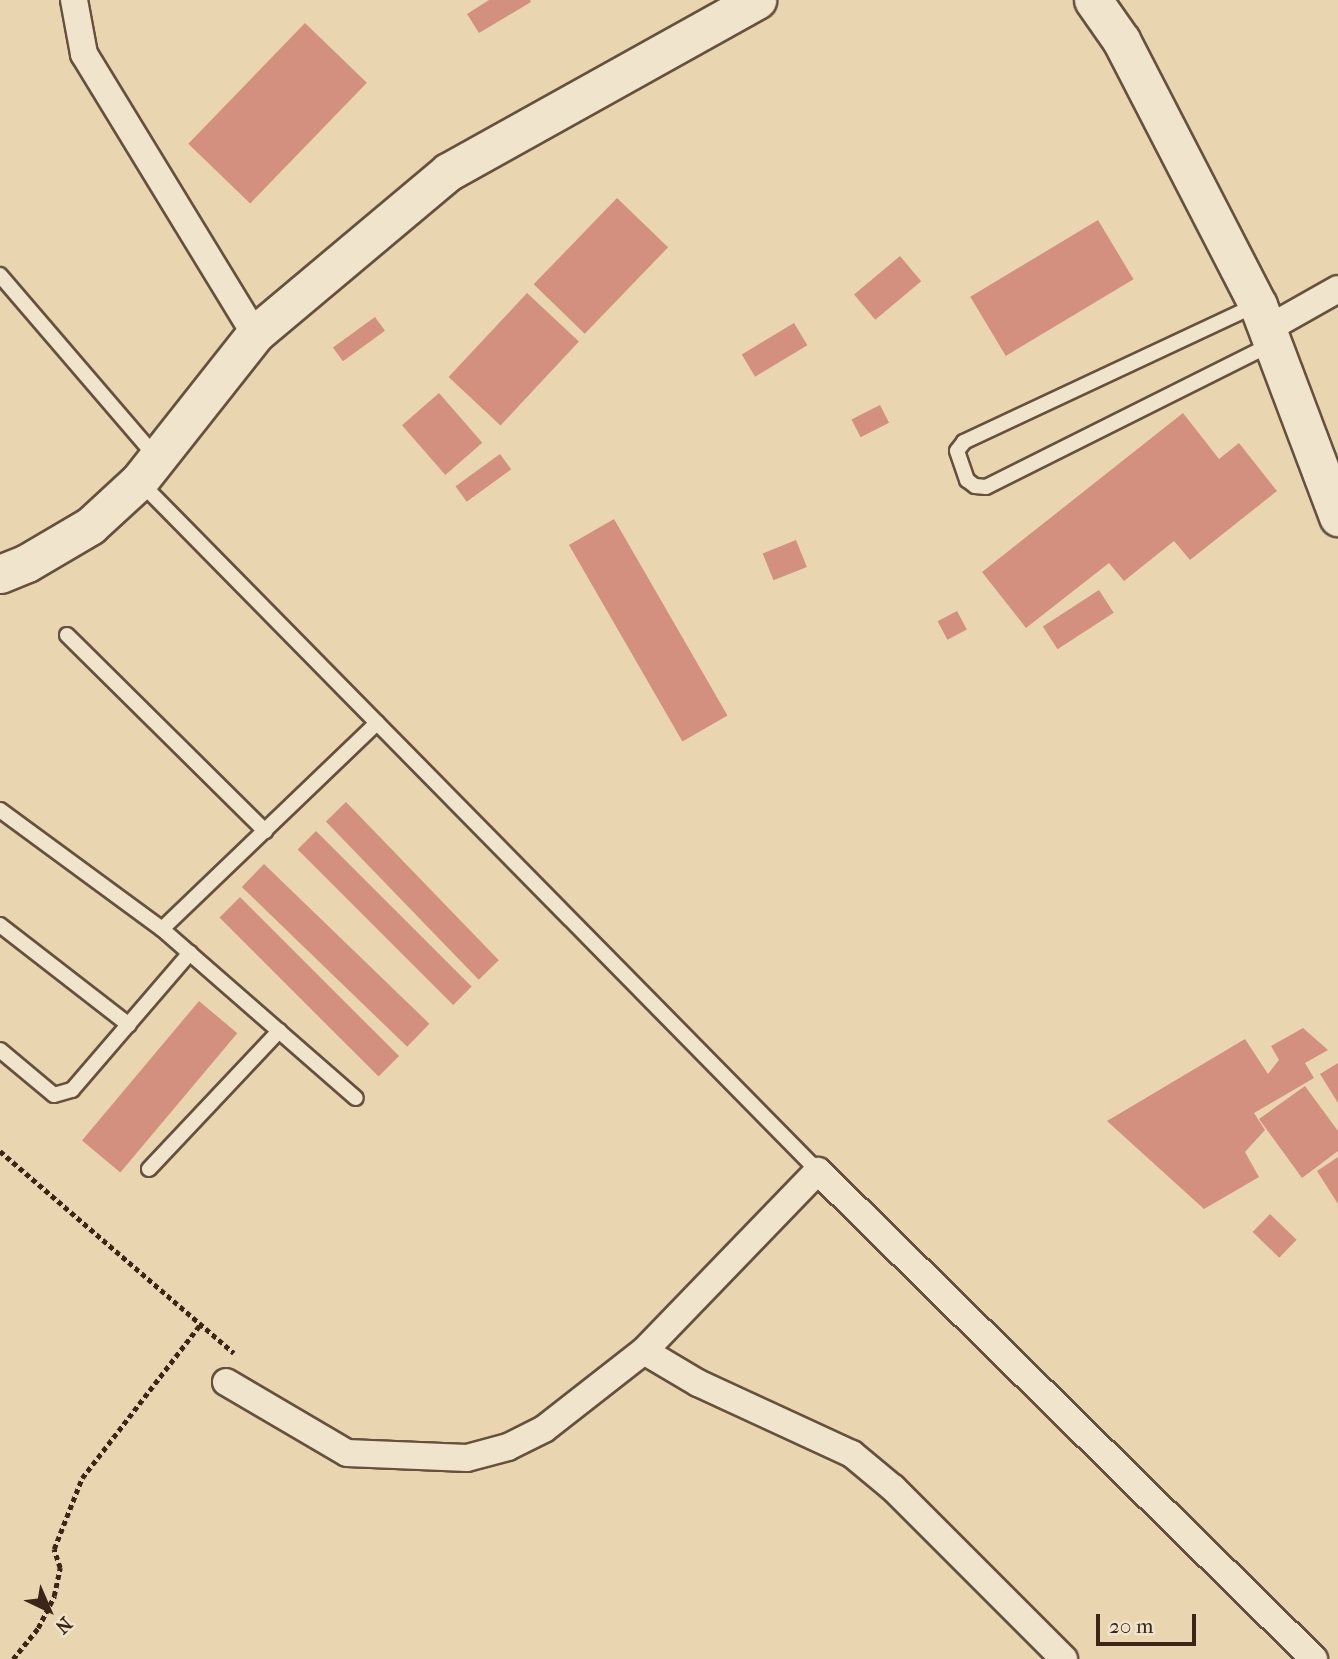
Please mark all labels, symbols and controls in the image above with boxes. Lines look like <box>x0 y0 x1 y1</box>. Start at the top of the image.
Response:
north arrow <box>14 1575 84 1645</box>
scale bar <box>1100 1600 1200 1644</box>
text: N <box>51 1612 76 1638</box>
text: 20 m <box>1109 1614 1153 1638</box>

